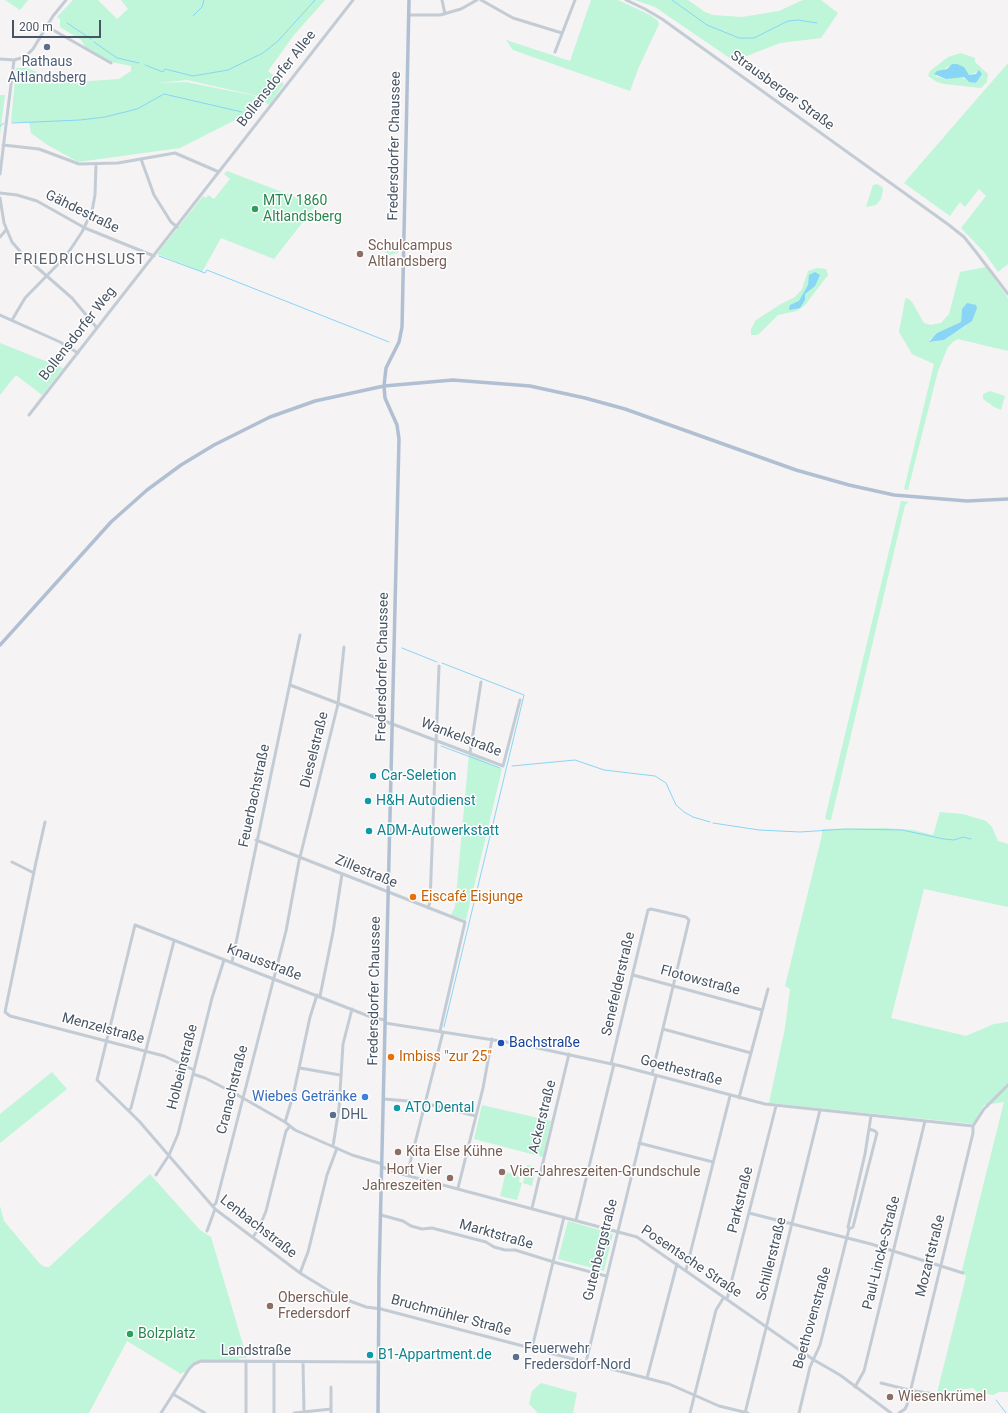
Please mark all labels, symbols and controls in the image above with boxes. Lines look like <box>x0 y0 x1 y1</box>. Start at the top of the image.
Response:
scale bar <box>14 12 103 38</box>
text: 200 m <box>19 20 53 34</box>
street label: Bollensdorfer Allee <box>234 27 320 131</box>
marker: Rathaus Altlandsberg <box>42 42 52 52</box>
street label: Strausberger Straße <box>727 48 837 134</box>
place label: Rathaus Altlandsberg <box>8 54 86 86</box>
street label: Fredersdorfer Chaussee <box>385 71 405 221</box>
street label: Gähdestraße <box>42 187 122 237</box>
place label: MTV 1860 Altlandsberg <box>263 193 342 226</box>
marker: MTV 1860 Altlandsberg <box>250 204 260 214</box>
place label: Schulcampus Altlandsberg <box>368 238 452 270</box>
marker: Schulcampus Altlandsberg <box>355 249 365 259</box>
district label: FRIEDRICHSLUST <box>14 251 146 269</box>
street label: Bollensdorfer Weg <box>36 284 120 384</box>
street label: Fredersdorfer Chaussee <box>373 592 393 742</box>
street label: Dieselstraße <box>297 710 333 790</box>
street label: Wankelstraße <box>418 715 504 761</box>
street label: Feuerbachstraße <box>236 743 274 849</box>
place label: Car-Seletion <box>381 768 457 784</box>
marker: Car-Seletion <box>368 771 378 781</box>
place label: H&H Autodienst <box>376 793 476 809</box>
marker: H&H Autodienst <box>363 796 373 806</box>
place label: ADM-Autowerkstatt <box>377 823 499 839</box>
marker: ADM-Autowerkstatt <box>364 826 374 836</box>
street label: Zillestraße <box>332 852 400 892</box>
place label: Eiscafé Eisjunge <box>421 889 523 905</box>
marker: Eiscafé Eisjunge <box>408 892 418 902</box>
street label: Fredersdorfer Chaussee <box>365 916 385 1066</box>
street label: Senefelderstraße <box>599 930 639 1038</box>
street label: Knausstraße <box>224 941 304 985</box>
street label: Flotowstraße <box>658 962 742 1000</box>
street label: Menzelstraße <box>60 1010 146 1048</box>
street label: Holbeinstraße <box>164 1023 202 1111</box>
place label: Bachstraße <box>509 1035 580 1051</box>
marker: Bachstraße <box>496 1038 506 1048</box>
street label: Cranachstraße <box>214 1044 252 1136</box>
place label: Imbiss "zur 25" <box>399 1049 492 1065</box>
marker: Imbiss "zur 25" <box>386 1052 396 1062</box>
street label: Goethestraße <box>638 1052 724 1090</box>
street label: Ackerstraße <box>526 1078 560 1156</box>
place label: Wiebes Getränke <box>252 1089 357 1105</box>
marker: Wiebes Getränke <box>360 1092 370 1102</box>
place label: ATO Dental <box>405 1100 474 1116</box>
marker: ATO Dental <box>392 1103 402 1113</box>
place label: DHL <box>341 1107 368 1123</box>
marker: DHL <box>328 1110 338 1120</box>
place label: Kita Else Kühne <box>406 1144 503 1160</box>
marker: Kita Else Kühne <box>393 1147 403 1157</box>
place label: Hort Vier Jahreszeiten <box>362 1162 442 1194</box>
place label: Vier-Jahreszeiten-Grundschule <box>510 1164 700 1180</box>
street label: Parkstraße <box>725 1165 757 1235</box>
marker: Vier-Jahreszeiten-Grundschule <box>497 1167 507 1177</box>
marker: Hort Vier Jahreszeiten <box>445 1173 455 1183</box>
street label: Lenbachstraße <box>216 1192 300 1262</box>
street label: Paul-Lincke-Straße <box>860 1195 904 1311</box>
street label: Gutenbergstraße <box>580 1197 622 1303</box>
street label: Mozartstraße <box>913 1213 949 1299</box>
street label: Marktstraße <box>457 1216 535 1254</box>
street label: Schillerstraße <box>754 1216 790 1302</box>
street label: Posentsche Straße <box>638 1222 744 1302</box>
street label: Beethovenstraße <box>790 1265 836 1371</box>
place label: Oberschule Fredersdorf <box>278 1290 350 1322</box>
street label: Bruchmühler Straße <box>389 1292 513 1340</box>
marker: Oberschule Fredersdorf <box>265 1301 275 1311</box>
place label: Bolzplatz <box>138 1326 195 1342</box>
marker: Bolzplatz <box>125 1329 135 1339</box>
place label: Feuerwehr Fredersdorf-Nord <box>524 1341 631 1374</box>
street label: Landstraße <box>221 1343 291 1359</box>
place label: B1-Appartment.de <box>378 1347 492 1363</box>
marker: B1-Appartment.de <box>365 1350 375 1360</box>
marker: Feuerwehr Fredersdorf-Nord <box>511 1352 521 1362</box>
place label: Wiesenkrümel <box>898 1389 986 1405</box>
marker: Wiesenkrümel <box>885 1392 895 1402</box>

